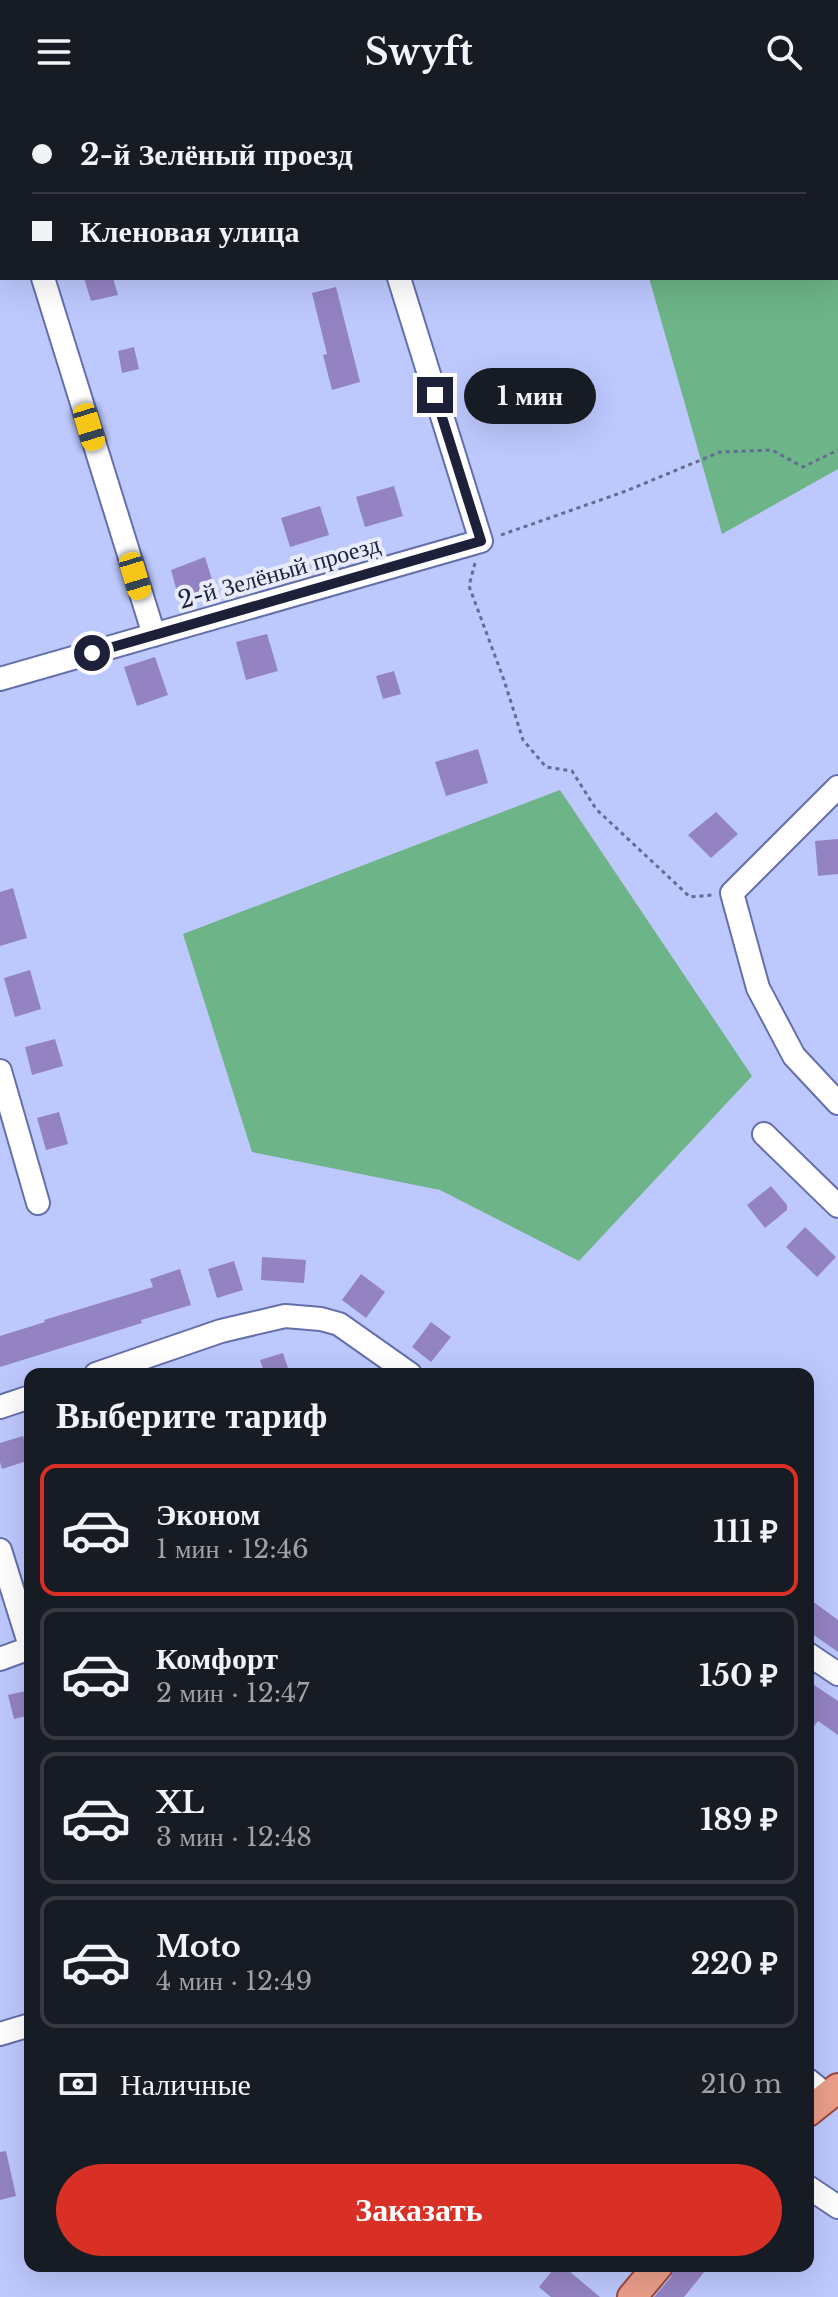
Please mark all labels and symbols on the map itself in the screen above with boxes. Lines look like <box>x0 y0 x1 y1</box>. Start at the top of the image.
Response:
callout: 1 мин <box>463 367 595 423</box>
route end <box>417 377 453 413</box>
car <box>71 401 107 453</box>
street label: 2-й Зелёный проезд <box>175 529 383 615</box>
car <box>117 550 153 602</box>
route start <box>74 635 110 671</box>

